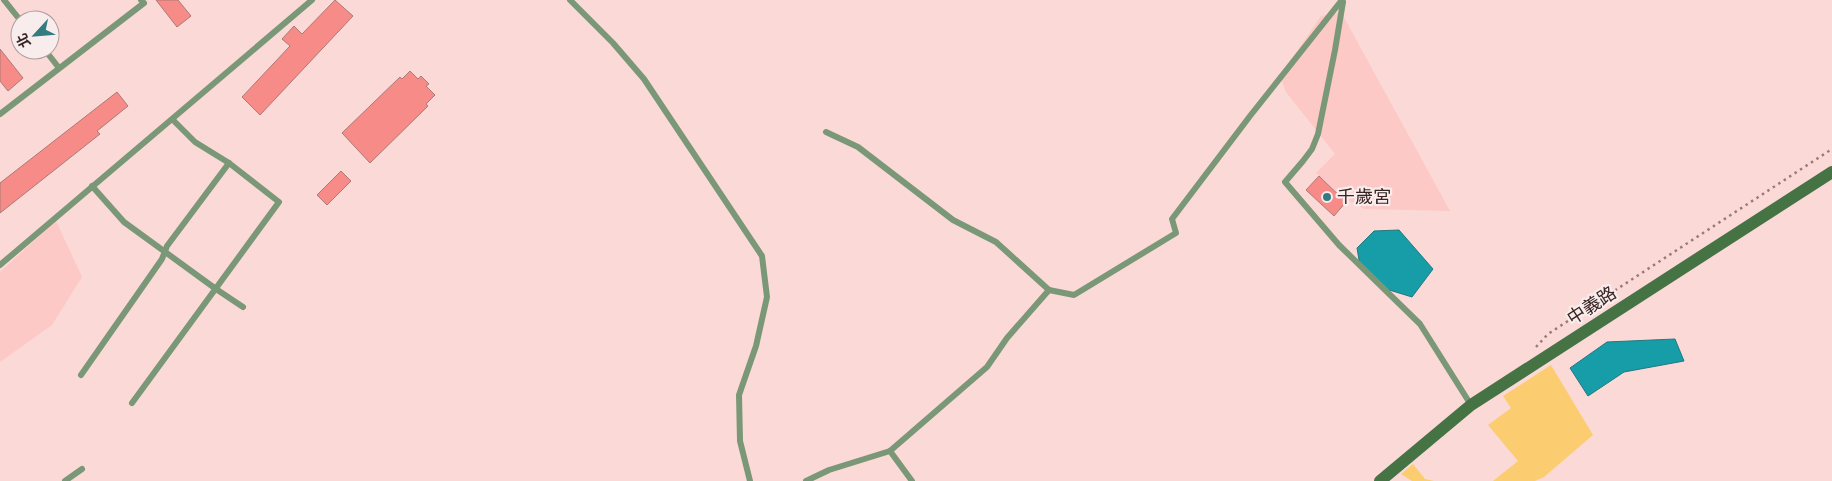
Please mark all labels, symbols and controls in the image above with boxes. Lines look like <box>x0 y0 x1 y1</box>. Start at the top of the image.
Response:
north arrow <box>10 10 60 60</box>
text: 北 <box>12 30 36 51</box>
place label: 千歲宮 <box>1337 185 1391 210</box>
marker: 千歲宮 <box>1321 191 1333 203</box>
street label: 中義路 <box>1563 281 1621 331</box>

